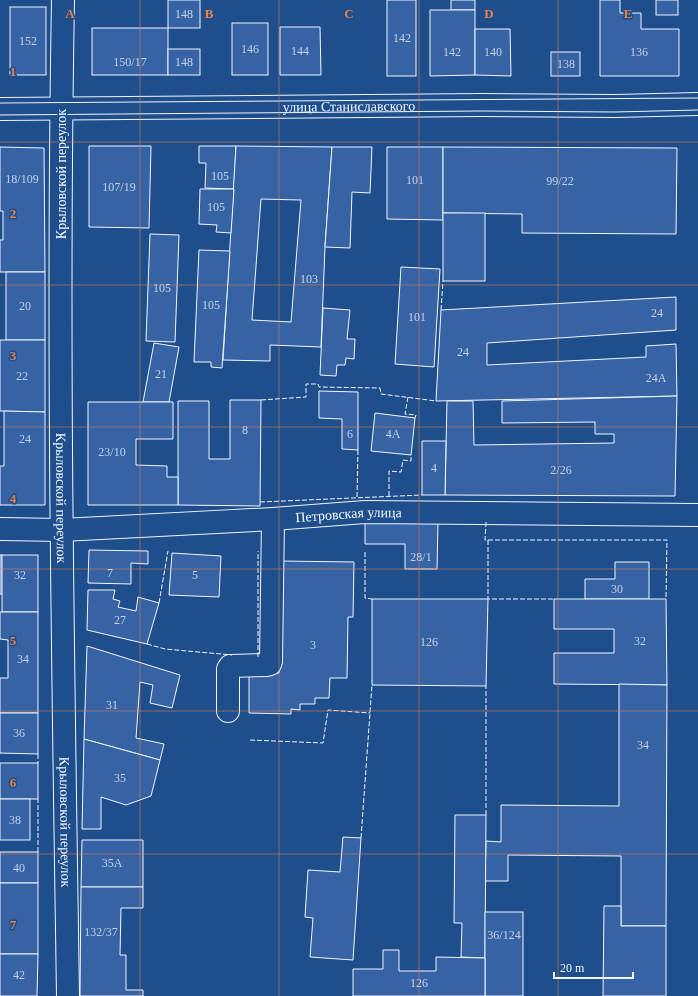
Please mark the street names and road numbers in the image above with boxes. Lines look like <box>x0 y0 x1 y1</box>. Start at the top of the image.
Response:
street label: улица Станиславского <box>283 98 415 114</box>
street label: Крыловской переулок <box>54 109 69 239</box>
street label: Крыловской переулок <box>53 433 69 563</box>
street label: Петровская улица <box>295 504 403 525</box>
street label: Крыловской переулок <box>57 757 74 887</box>

